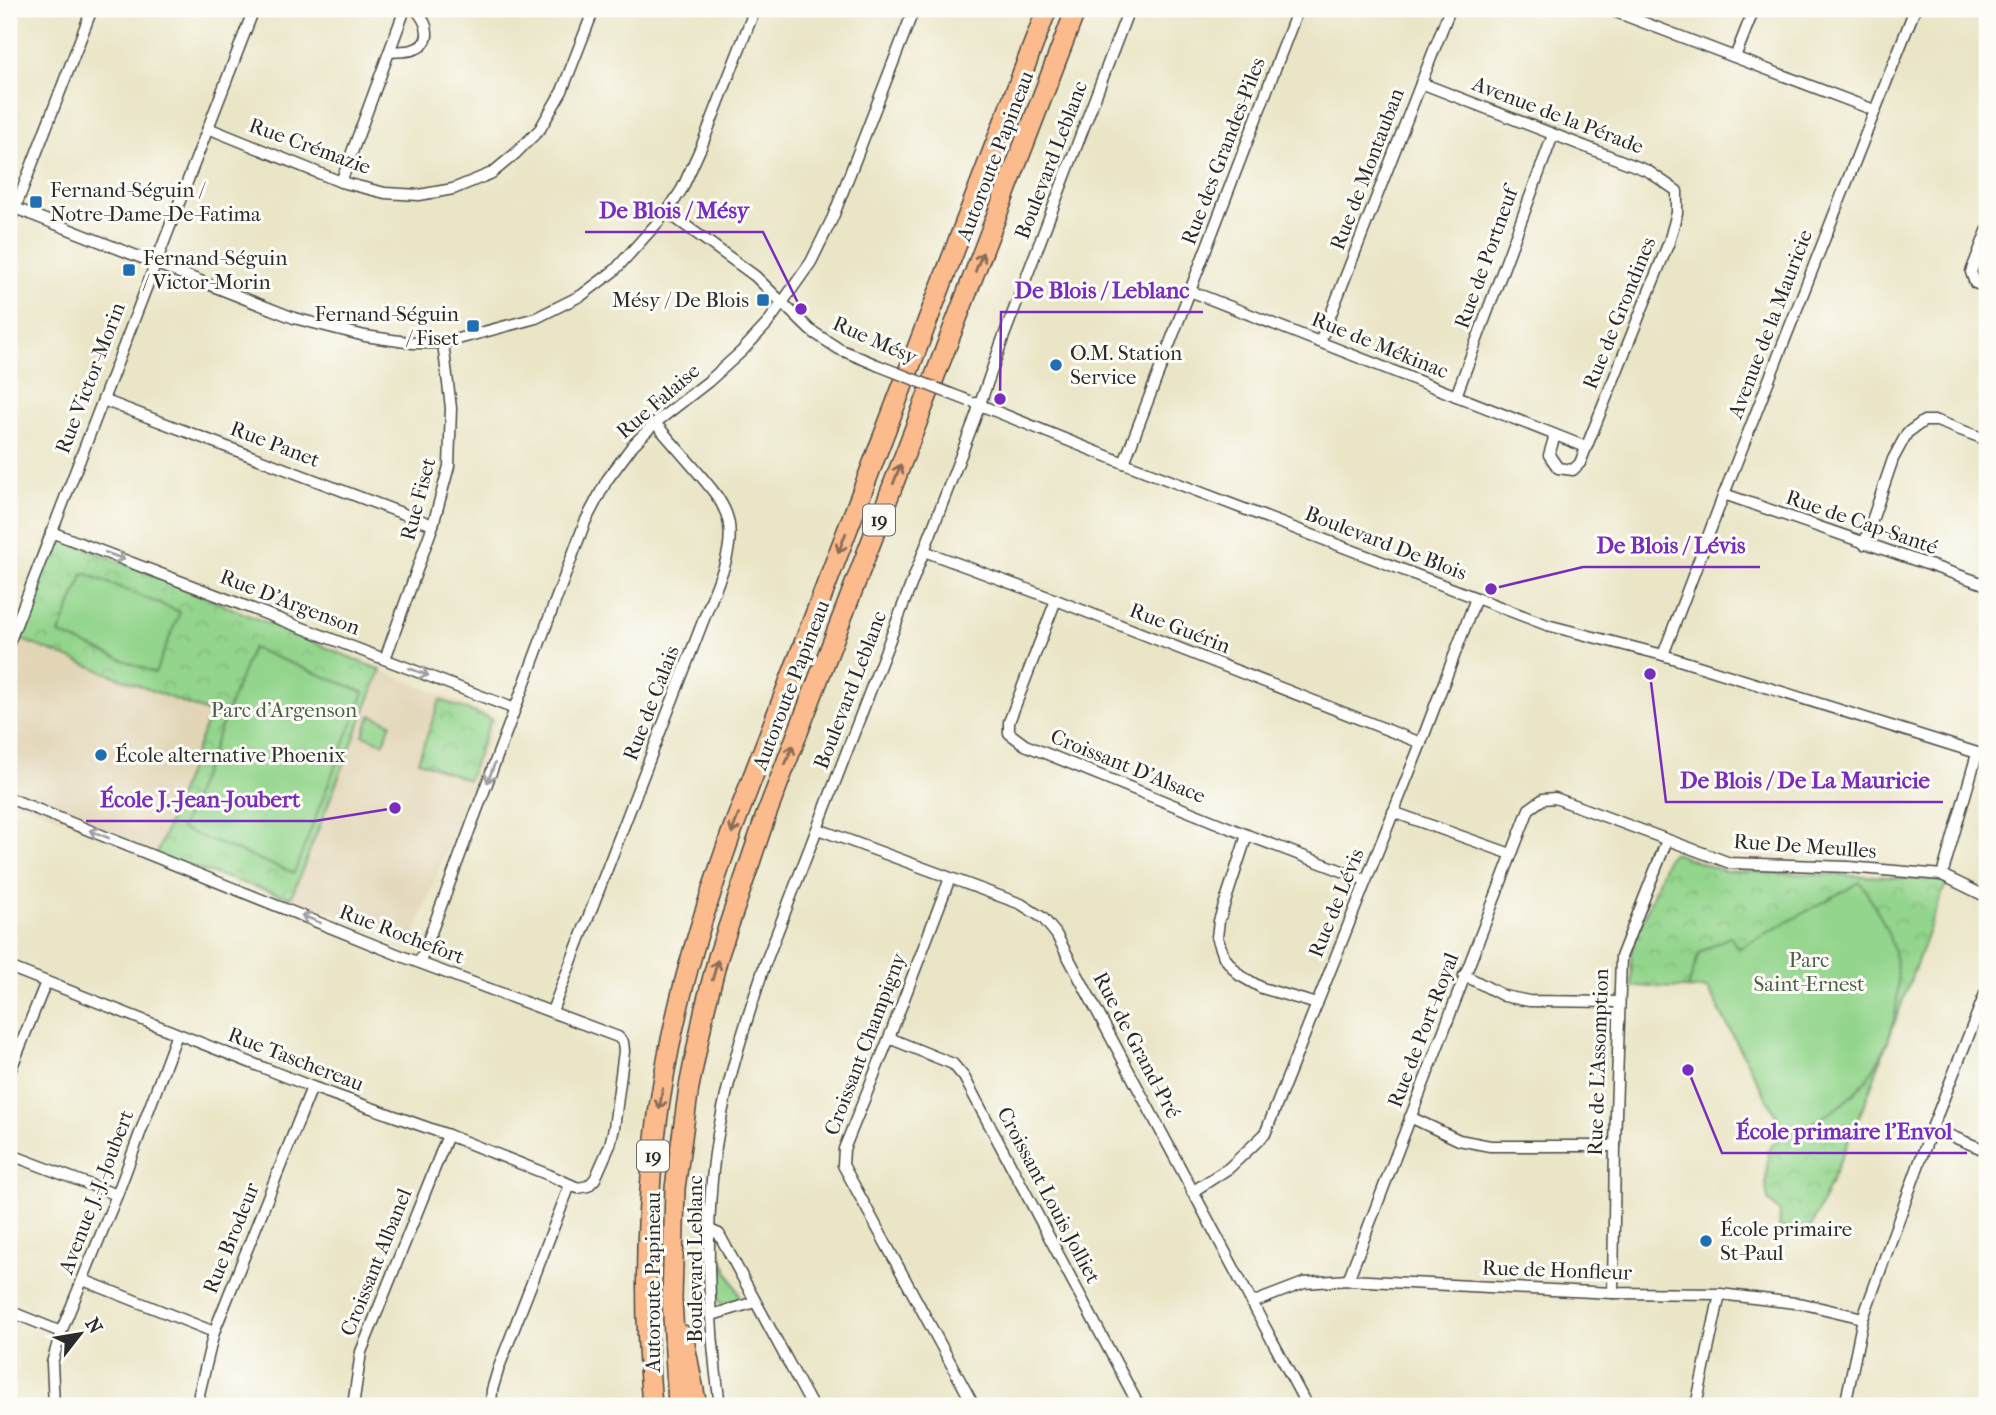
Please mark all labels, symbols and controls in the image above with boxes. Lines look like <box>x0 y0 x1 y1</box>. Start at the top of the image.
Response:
street label: Rue des Grandes-Piles <box>1176 54 1270 248</box>
street label: Autoroute Papineau <box>951 67 1039 245</box>
street label: Avenue de la Pérade <box>1468 71 1647 159</box>
street label: Boulevard Leblanc <box>1010 78 1092 242</box>
street label: Rue de Montauban <box>1325 85 1409 253</box>
street label: Rue Crémazie <box>246 113 374 179</box>
place label: Fernand-Séguin / Notre-Dame-De-Fatima <box>50 178 261 226</box>
street label: Rue de Portneuf <box>1449 180 1524 332</box>
callout: De Blois / Mésy <box>585 188 763 232</box>
marker: Fernand-Séguin / Notre-Dame-De-Fatima <box>28 194 44 210</box>
text: De Blois / Mésy <box>599 197 751 224</box>
street label: Avenue de la Mauricie <box>1723 226 1817 423</box>
street label: Rue de Grondines <box>1578 233 1661 393</box>
place label: Fernand-Séguin / Victor-Morin <box>142 246 287 294</box>
one-way arrow <box>973 251 986 273</box>
marker: Fernand-Séguin / Victor-Morin <box>121 262 137 278</box>
callout: De Blois / Leblanc <box>1001 268 1203 312</box>
text: De Blois / Leblanc <box>1015 277 1189 304</box>
place label: Mésy / De Blois <box>612 288 749 312</box>
marker: Mésy / De Blois <box>755 292 771 308</box>
street label: Rue Victor-Morin <box>50 299 130 457</box>
place label: Fernand-Séguin / Fiset <box>315 302 460 350</box>
street label: Rue de Mékinac <box>1308 307 1452 383</box>
street label: Rue Mésy <box>829 311 922 370</box>
marker: Fernand-Séguin / Fiset <box>465 318 481 334</box>
place label: O.M. Station Service <box>1070 341 1182 389</box>
marker: O.M. Station Service <box>1048 357 1064 373</box>
street label: Rue Falaise <box>612 358 704 444</box>
street label: Rue Panet <box>227 416 324 472</box>
street label: Rue Fiset <box>395 455 441 543</box>
one-way arrow <box>892 464 904 486</box>
street label: Rue de Cap-Santé <box>1783 485 1941 559</box>
street label: Boulevard De Blois <box>1302 501 1470 585</box>
road number: 19 <box>863 505 895 536</box>
callout: De Blois / Lévis <box>1583 523 1760 567</box>
one-way arrow <box>835 532 848 554</box>
text: De Blois / Lévis <box>1596 532 1746 559</box>
one-way arrow <box>103 551 125 564</box>
street label: Rue D'Argenson <box>217 564 363 640</box>
street label: Autoroute Papineau <box>747 596 835 774</box>
street label: Rue Guérin <box>1126 598 1234 658</box>
street label: Boulevard Leblanc <box>809 608 891 772</box>
street label: Rue de Calais <box>618 642 684 764</box>
one-way arrow <box>408 667 430 680</box>
park label: Parc d'Argenson <box>211 698 357 722</box>
street label: Croissant D'Alsace <box>1047 724 1209 808</box>
place label: École alternative Phoenix <box>115 743 345 767</box>
one-way arrow <box>784 745 796 767</box>
marker: École alternative Phoenix <box>93 747 109 763</box>
callout: De Blois / De La Mauricie <box>1666 758 1943 802</box>
one-way arrow <box>484 761 497 783</box>
text: De Blois / De La Mauricie <box>1680 767 1931 794</box>
callout: École J.-Jean-Joubert <box>86 777 315 821</box>
text: École J.-Jean-Joubert <box>100 785 301 813</box>
one-way arrow <box>727 813 740 835</box>
one-way arrow <box>89 827 111 840</box>
street label: Rue De Meulles <box>1733 829 1878 863</box>
street label: Rue de Lévis <box>1303 845 1369 961</box>
street label: Rue Rochefort <box>336 899 468 969</box>
one-way arrow <box>300 911 322 924</box>
park label: Parc Saint-Ernest <box>1753 948 1865 996</box>
street label: Croissant Champigny <box>819 949 911 1139</box>
street label: Rue de Port-Royal <box>1382 949 1464 1111</box>
one-way arrow <box>709 959 722 981</box>
street label: Rue de Grand-Pré <box>1088 968 1186 1122</box>
street label: Rue de L'Assomption <box>1583 968 1613 1156</box>
street label: Rue Taschereau <box>225 1022 367 1096</box>
one-way arrow <box>654 1087 667 1110</box>
street label: Croissant Louis Jolliet <box>992 1103 1106 1288</box>
street label: Avenue J.-J.-Joubert <box>53 1106 138 1278</box>
callout: École primaire l'Envol <box>1722 1109 1967 1153</box>
text: École primaire l'Envol <box>1736 1117 1953 1145</box>
road number: 19 <box>637 1140 669 1172</box>
street label: Boulevard Leblanc <box>683 1175 707 1343</box>
street label: Rue Brodeur <box>198 1179 264 1297</box>
street label: Croissant Albanel <box>335 1185 417 1339</box>
street label: Autoroute Papineau <box>641 1192 665 1373</box>
place label: École primaire St-Paul <box>1720 1217 1852 1265</box>
marker: École primaire St-Paul <box>1698 1233 1714 1249</box>
street label: Rue de Honfleur <box>1482 1255 1632 1285</box>
north arrow <box>46 1300 116 1370</box>
text: N <box>81 1314 107 1338</box>

